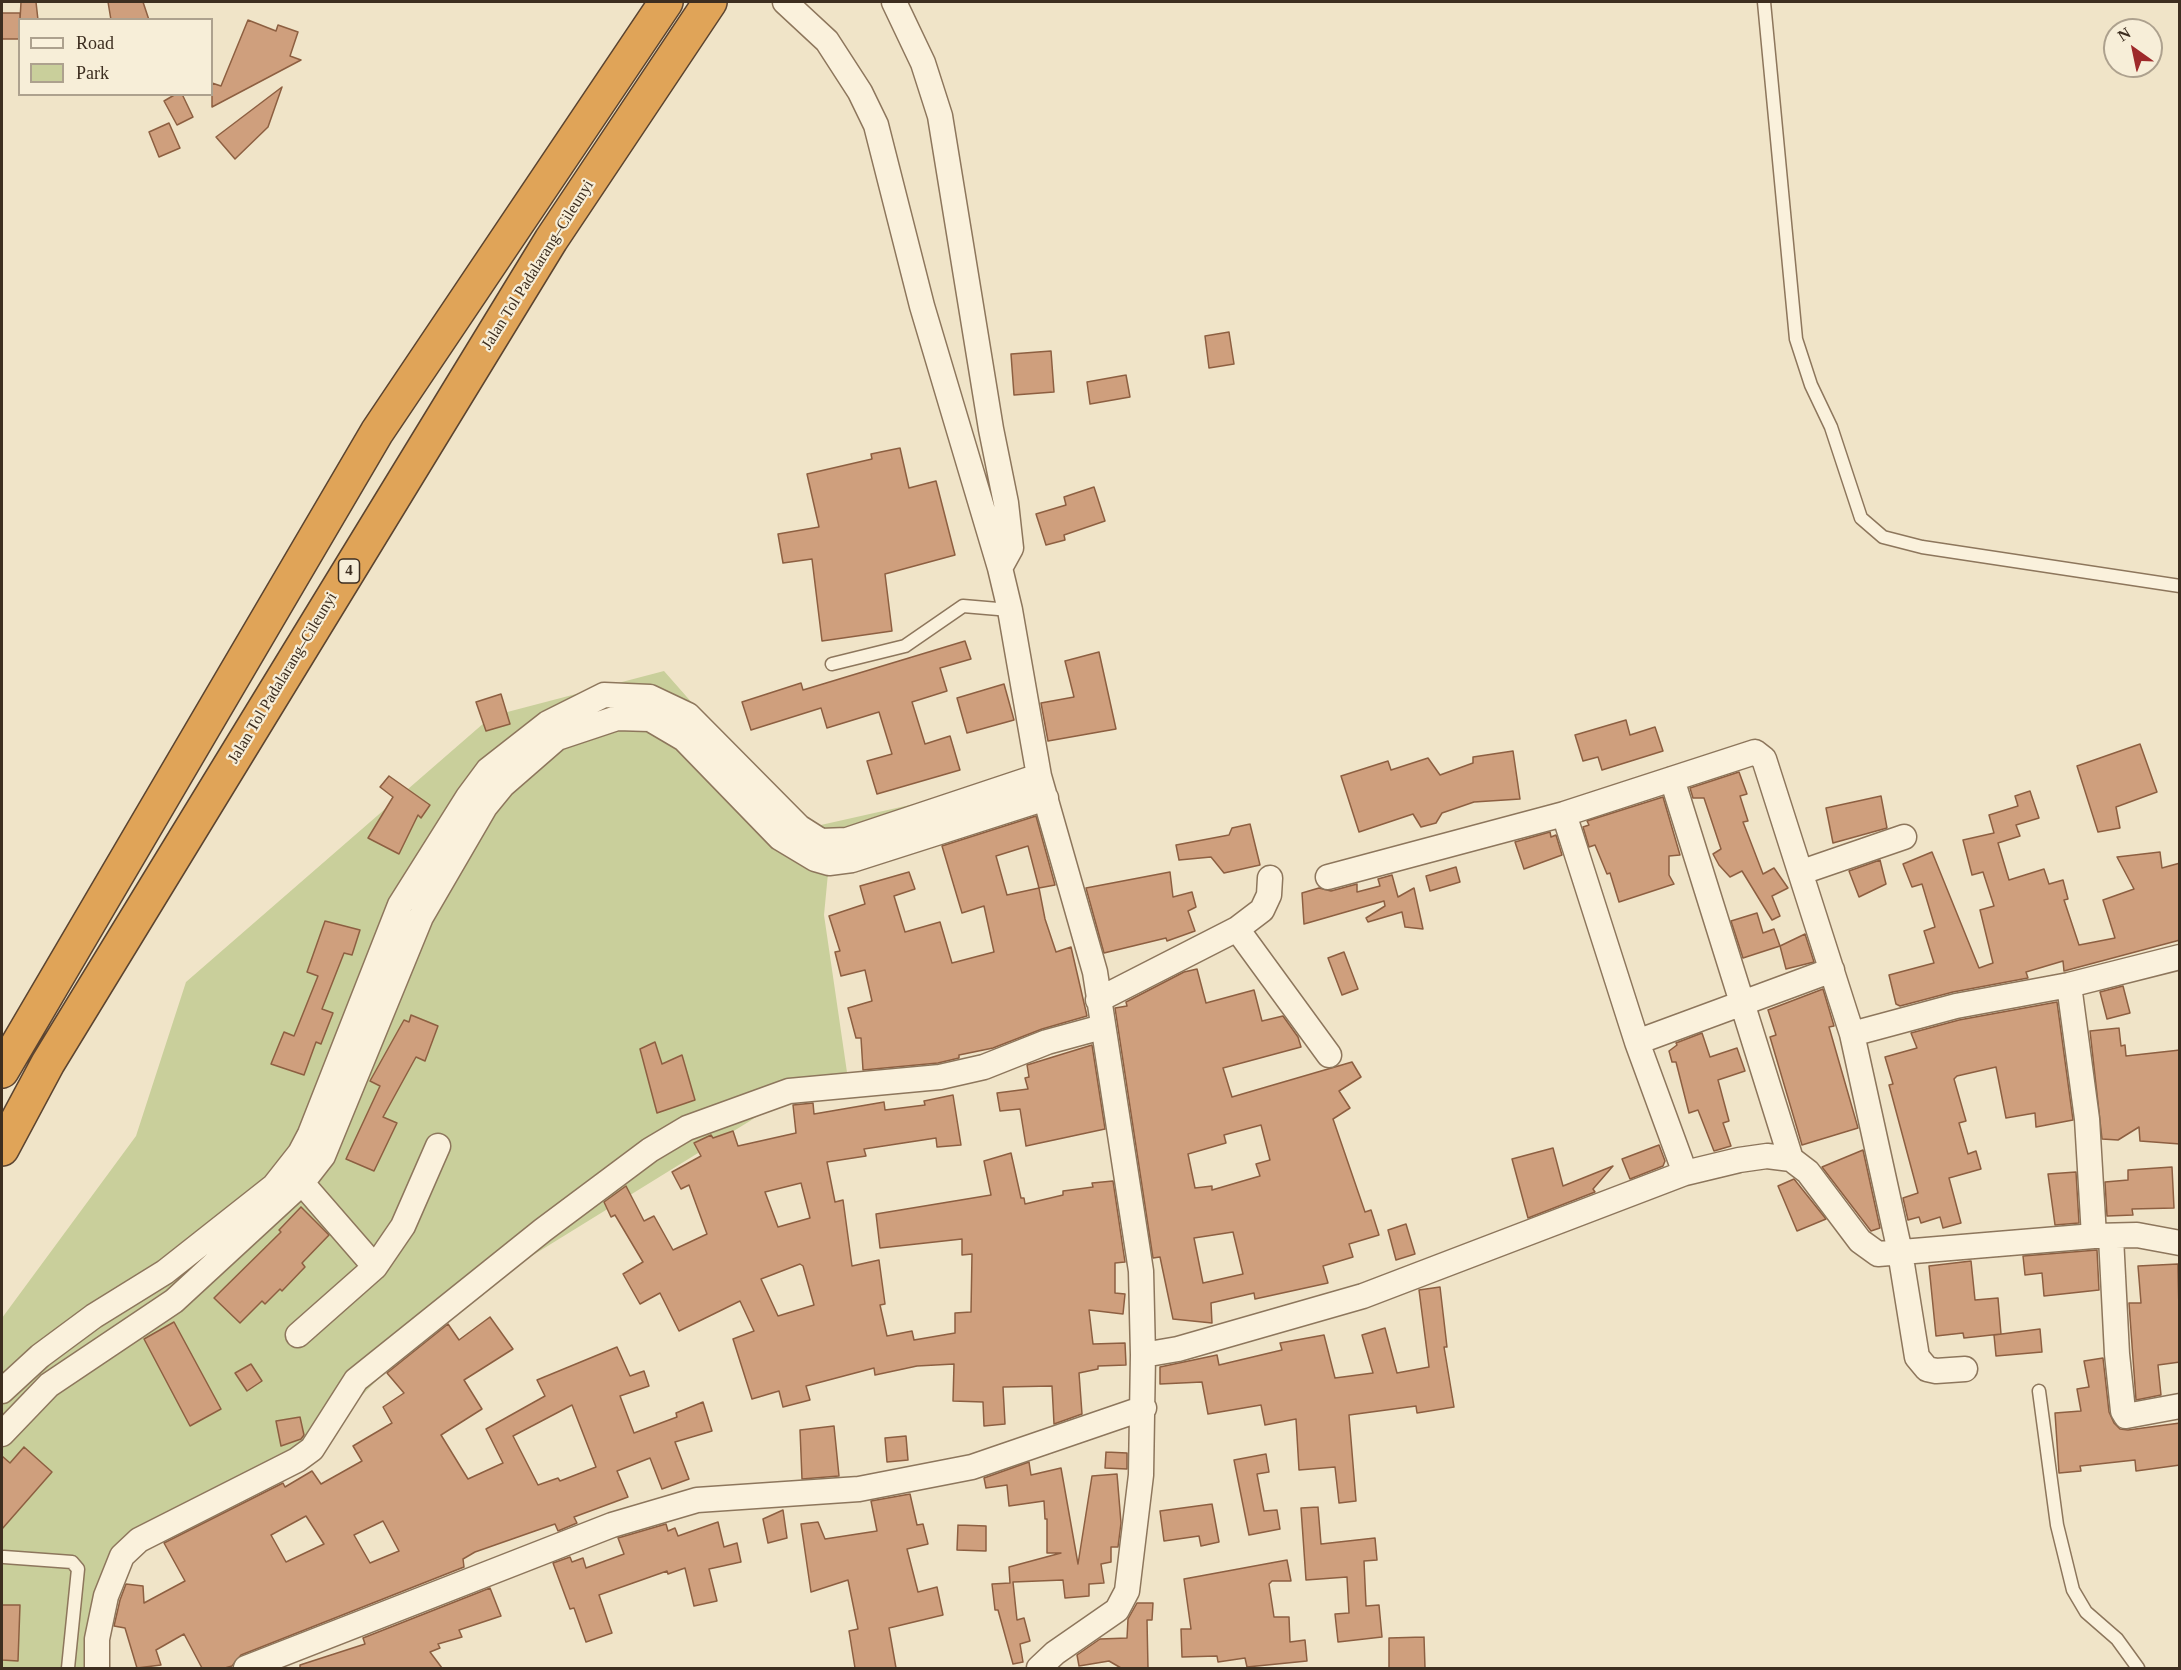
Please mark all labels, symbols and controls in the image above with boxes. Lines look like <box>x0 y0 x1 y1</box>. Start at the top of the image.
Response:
legend <box>18 18 213 96</box>
north arrow <box>2103 18 2163 78</box>
text: N <box>2115 24 2133 44</box>
text: Road <box>76 33 114 53</box>
text: Park <box>76 63 109 83</box>
street label: Jalan Tol Padalarang–Cileunyi <box>478 177 598 353</box>
road number: 4 <box>338 559 360 583</box>
street label: Jalan Tol Padalarang–Cileunyi <box>224 589 342 767</box>

